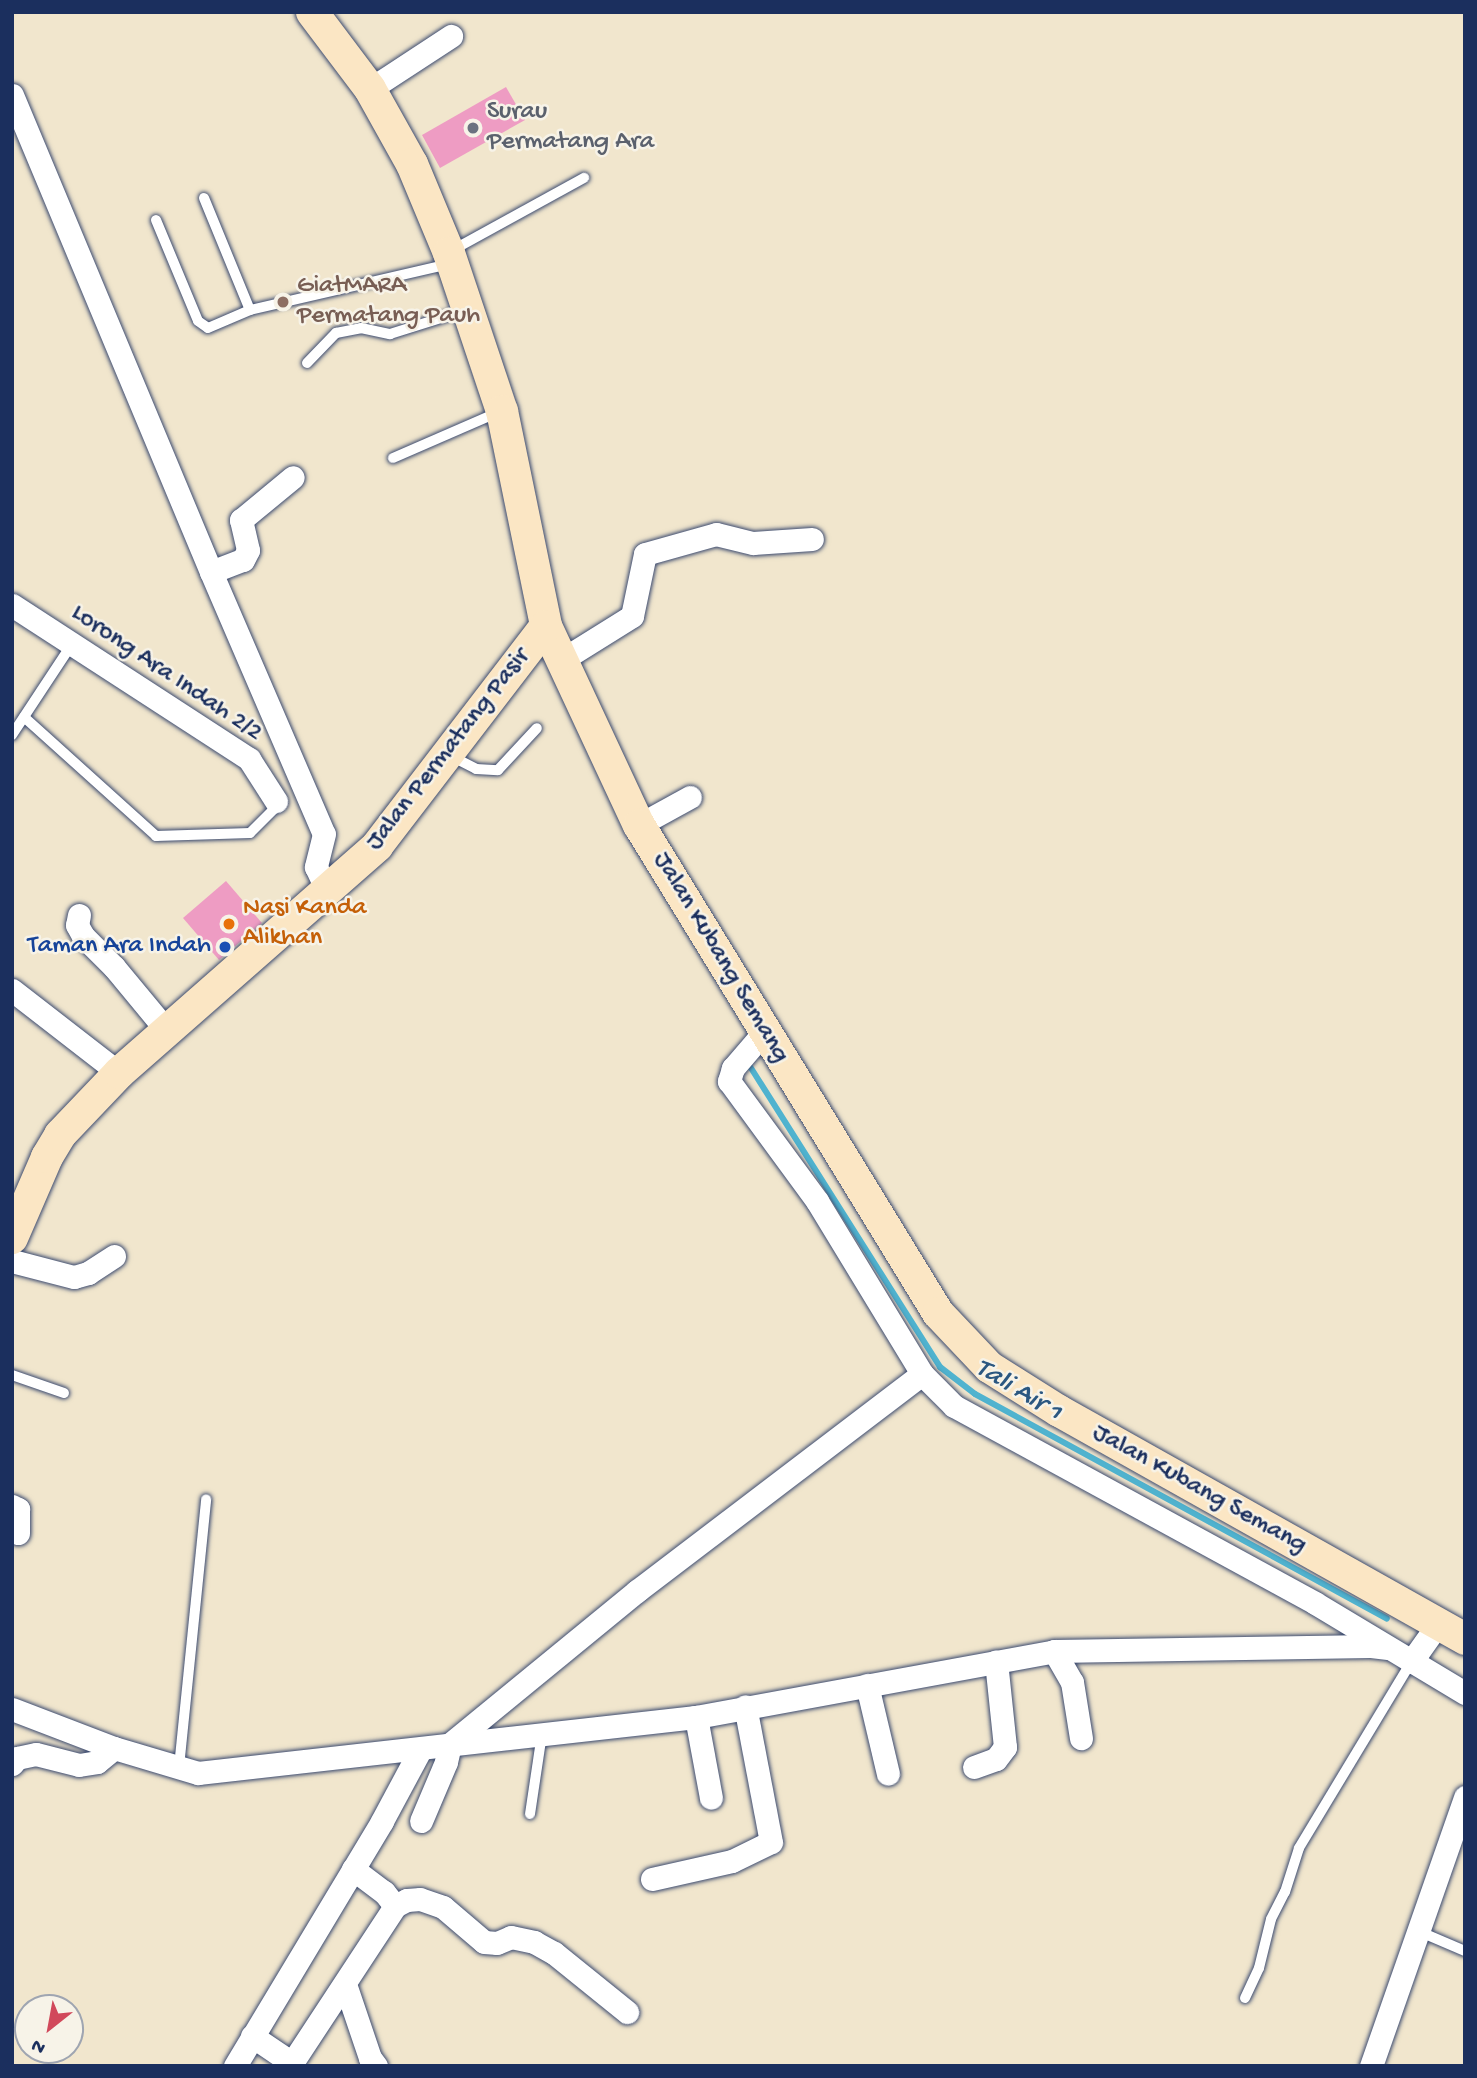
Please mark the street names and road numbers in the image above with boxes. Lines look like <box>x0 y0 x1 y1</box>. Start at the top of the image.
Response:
street label: Lorong Ara Indah 2/2 <box>64 598 268 750</box>
street label: Jalan Permatang Pasir <box>360 643 538 857</box>
street label: Jalan Kubang Semang <box>645 847 795 1069</box>
street label: Jalan Kubang Semang <box>1086 1418 1312 1562</box>

